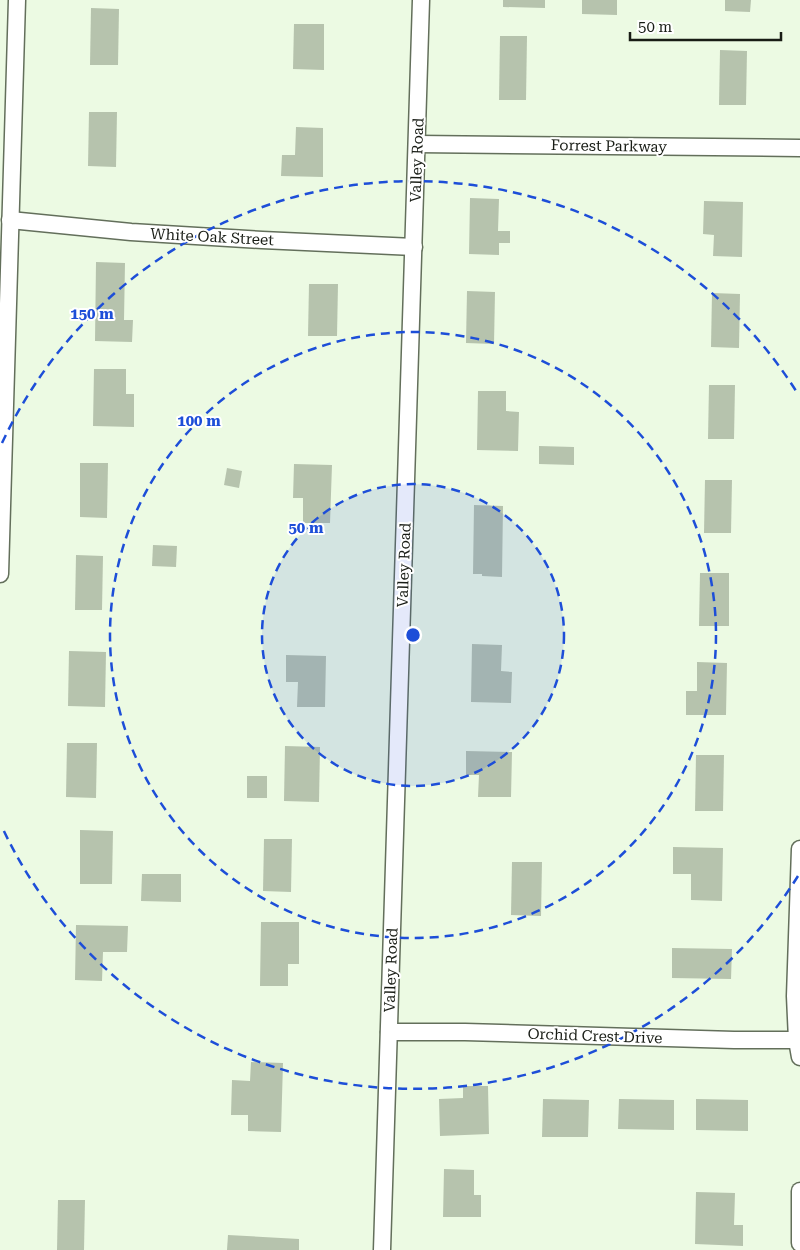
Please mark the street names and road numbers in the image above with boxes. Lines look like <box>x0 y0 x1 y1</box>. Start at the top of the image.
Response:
street label: Valley Road <box>407 117 427 203</box>
street label: Forrest Parkway <box>551 136 667 156</box>
street label: White Oak Street <box>150 225 275 249</box>
street label: Valley Road <box>394 522 414 608</box>
street label: Valley Road <box>381 927 401 1013</box>
street label: Orchid Crest Drive <box>527 1025 663 1047</box>

